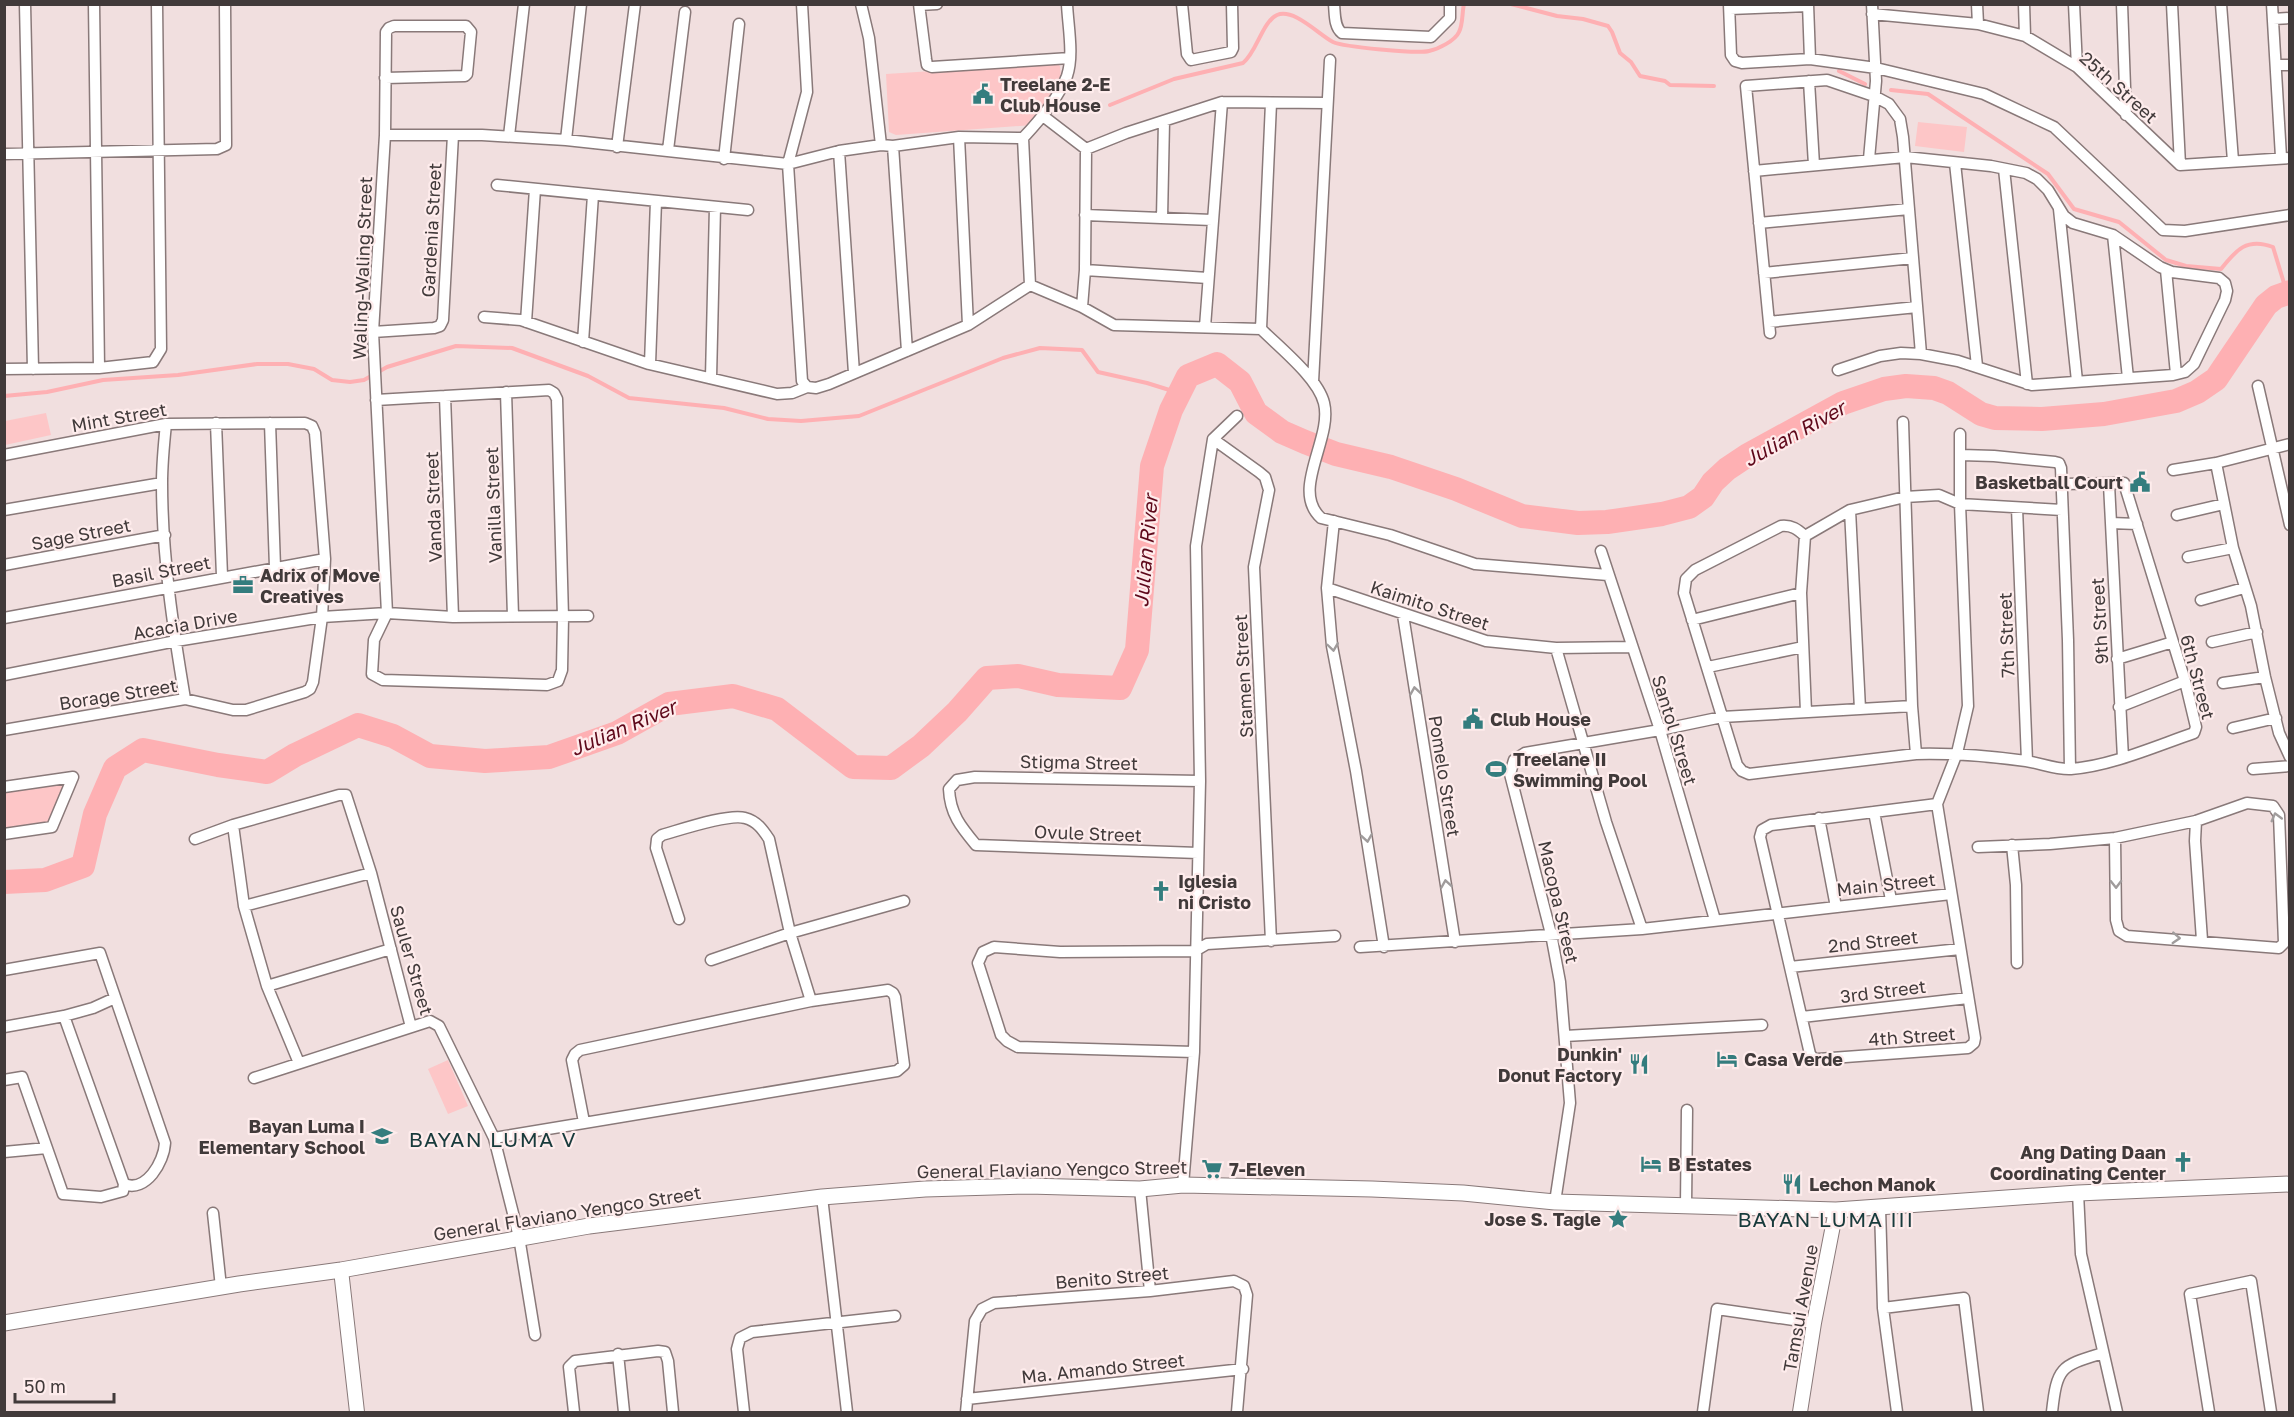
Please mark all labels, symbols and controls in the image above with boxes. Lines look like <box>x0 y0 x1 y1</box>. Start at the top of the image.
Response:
street label: 25th Street <box>2076 46 2162 128</box>
place label: Treelane 2-E Club House <box>1000 73 1111 116</box>
public building icon: Treelane 2-E Club House <box>971 82 995 106</box>
street label: Gardenia Street <box>416 162 446 298</box>
street label: Waling-Waling Street <box>348 176 376 360</box>
water label: Julian River <box>1739 394 1852 471</box>
street label: Mint Street <box>70 398 168 436</box>
street label: Vanilla Street <box>480 446 506 564</box>
street label: Vanda Street <box>420 451 446 563</box>
public building icon: Basketball Court <box>2128 470 2152 494</box>
place label: Basketball Court <box>1975 471 2123 493</box>
water label: Julian River <box>1128 491 1162 608</box>
street label: Sage Street <box>29 514 133 554</box>
street label: Basil Street <box>110 551 212 591</box>
place label: Adrix of Move Creatives <box>260 564 380 607</box>
office icon: Adrix of Move Creatives <box>231 573 255 597</box>
street label: Kaimito Street <box>1368 575 1492 635</box>
street label: 9th Street <box>2086 577 2112 665</box>
street label: 7th Street <box>1994 592 2018 678</box>
street label: Acacia Drive <box>131 604 239 644</box>
street label: Stamen Street <box>1229 614 1257 738</box>
street label: 6th Street <box>2176 632 2220 722</box>
one-way arrow <box>1326 642 1338 651</box>
street label: Santol Street <box>1648 672 1702 788</box>
street label: Borage Street <box>57 674 179 714</box>
one-way arrow <box>1409 687 1422 697</box>
water label: Julian River <box>566 693 683 760</box>
public building icon: Club House <box>1461 707 1485 731</box>
place label: Club House <box>1490 708 1591 730</box>
street label: Pomelo Street <box>1425 714 1465 838</box>
place label: Treelane II Swimming Pool <box>1513 748 1647 791</box>
street label: Stigma Street <box>1020 750 1138 774</box>
sports icon: Treelane II Swimming Pool <box>1484 757 1508 781</box>
one-way arrow <box>2271 812 2284 822</box>
street label: Ovule Street <box>1034 820 1142 846</box>
one-way arrow <box>1360 833 1373 843</box>
street label: Macopa Street <box>1534 838 1584 966</box>
street label: Main Street <box>1835 868 1937 900</box>
place label: Iglesia ni Cristo <box>1178 870 1251 913</box>
church icon: Iglesia ni Cristo <box>1149 879 1173 903</box>
one-way arrow <box>1440 879 1453 889</box>
one-way arrow <box>2109 880 2122 889</box>
street label: Sauler Street <box>386 902 438 1018</box>
street label: 2nd Street <box>1827 925 1919 957</box>
one-way arrow <box>2171 932 2180 945</box>
street label: 3rd Street <box>1839 975 1927 1007</box>
street label: 4th Street <box>1868 1022 1956 1050</box>
place label: Dunkin' Donut Factory <box>1498 1043 1622 1086</box>
hotel icon: Casa Verde <box>1715 1047 1739 1071</box>
place label: Casa Verde <box>1744 1048 1843 1070</box>
restaurant icon: Dunkin' Donut Factory <box>1627 1052 1651 1076</box>
place label: Bayan Luma I Elementary School <box>199 1115 365 1158</box>
school or university icon: Bayan Luma I Elementary School <box>370 1124 394 1148</box>
district label: BAYAN LUMA V <box>409 1126 577 1152</box>
place label: Ang Dating Daan Coordinating Center <box>1990 1141 2166 1184</box>
church icon: Ang Dating Daan Coordinating Center <box>2171 1150 2195 1174</box>
hotel icon: B Estates <box>1639 1152 1663 1176</box>
place label: B Estates <box>1668 1153 1752 1175</box>
street label: General Flaviano Yengco Street <box>916 1156 1188 1182</box>
supermarket icon: 7-Eleven <box>1200 1157 1224 1181</box>
place label: 7-Eleven <box>1229 1158 1305 1180</box>
restaurant icon: Lechon Manok <box>1780 1172 1804 1196</box>
place label: Lechon Manok <box>1809 1173 1936 1195</box>
street label: General Flaviano Yengco Street <box>432 1181 702 1245</box>
district label: BAYAN LUMA III <box>1737 1206 1915 1232</box>
place icon: Jose S. Tagle <box>1606 1207 1630 1231</box>
place label: Jose S. Tagle <box>1484 1208 1601 1230</box>
street label: Tamsui Avenue <box>1778 1243 1822 1373</box>
street label: Benito Street <box>1054 1261 1170 1293</box>
street label: Ma. Amando Street <box>1020 1348 1186 1388</box>
scale bar <box>15 1366 114 1404</box>
text: 50 m <box>24 1375 66 1397</box>

